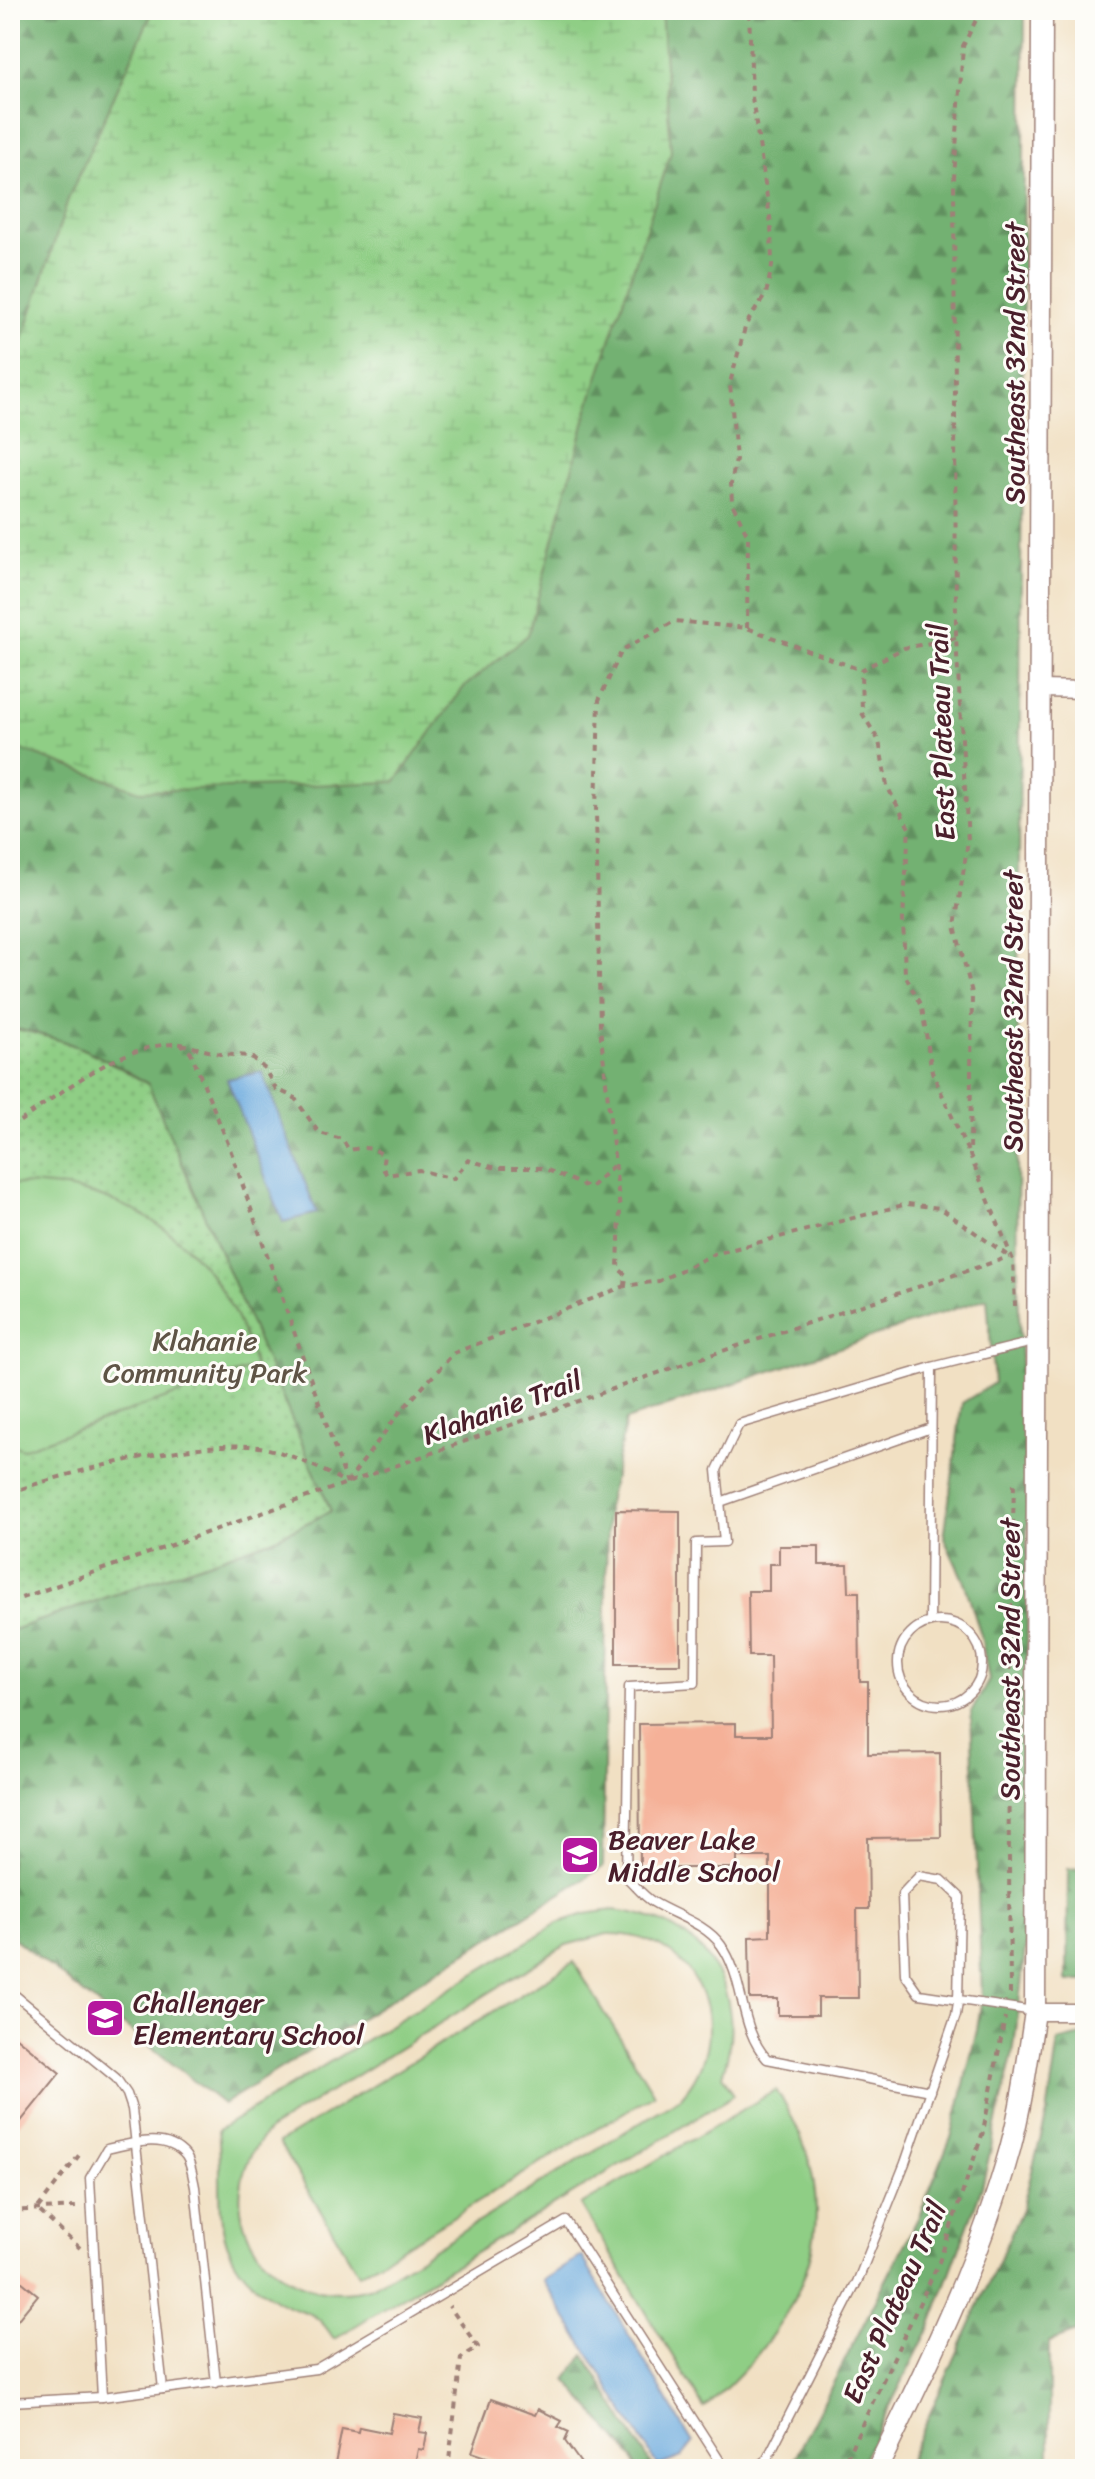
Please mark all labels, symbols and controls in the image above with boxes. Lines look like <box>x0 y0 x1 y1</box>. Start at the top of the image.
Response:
street label: Southeast 32nd Street <box>990 220 1039 504</box>
street label: East Plateau Trail <box>913 621 970 841</box>
street label: Southeast 32nd Street <box>988 868 1037 1152</box>
park label: Klahanie Community Park <box>103 1316 307 1397</box>
street label: Klahanie Trail <box>415 1356 590 1459</box>
street label: Southeast 32nd Street <box>985 1516 1034 1800</box>
place label: Beaver Lake Middle School <box>608 1815 781 1896</box>
school or university icon: Beaver Lake Middle School <box>559 1834 601 1876</box>
place label: Challenger Elementary School <box>133 1978 365 2059</box>
school or university icon: Challenger Elementary School <box>84 1997 126 2039</box>
street label: East Plateau Trail <box>828 2192 961 2411</box>

